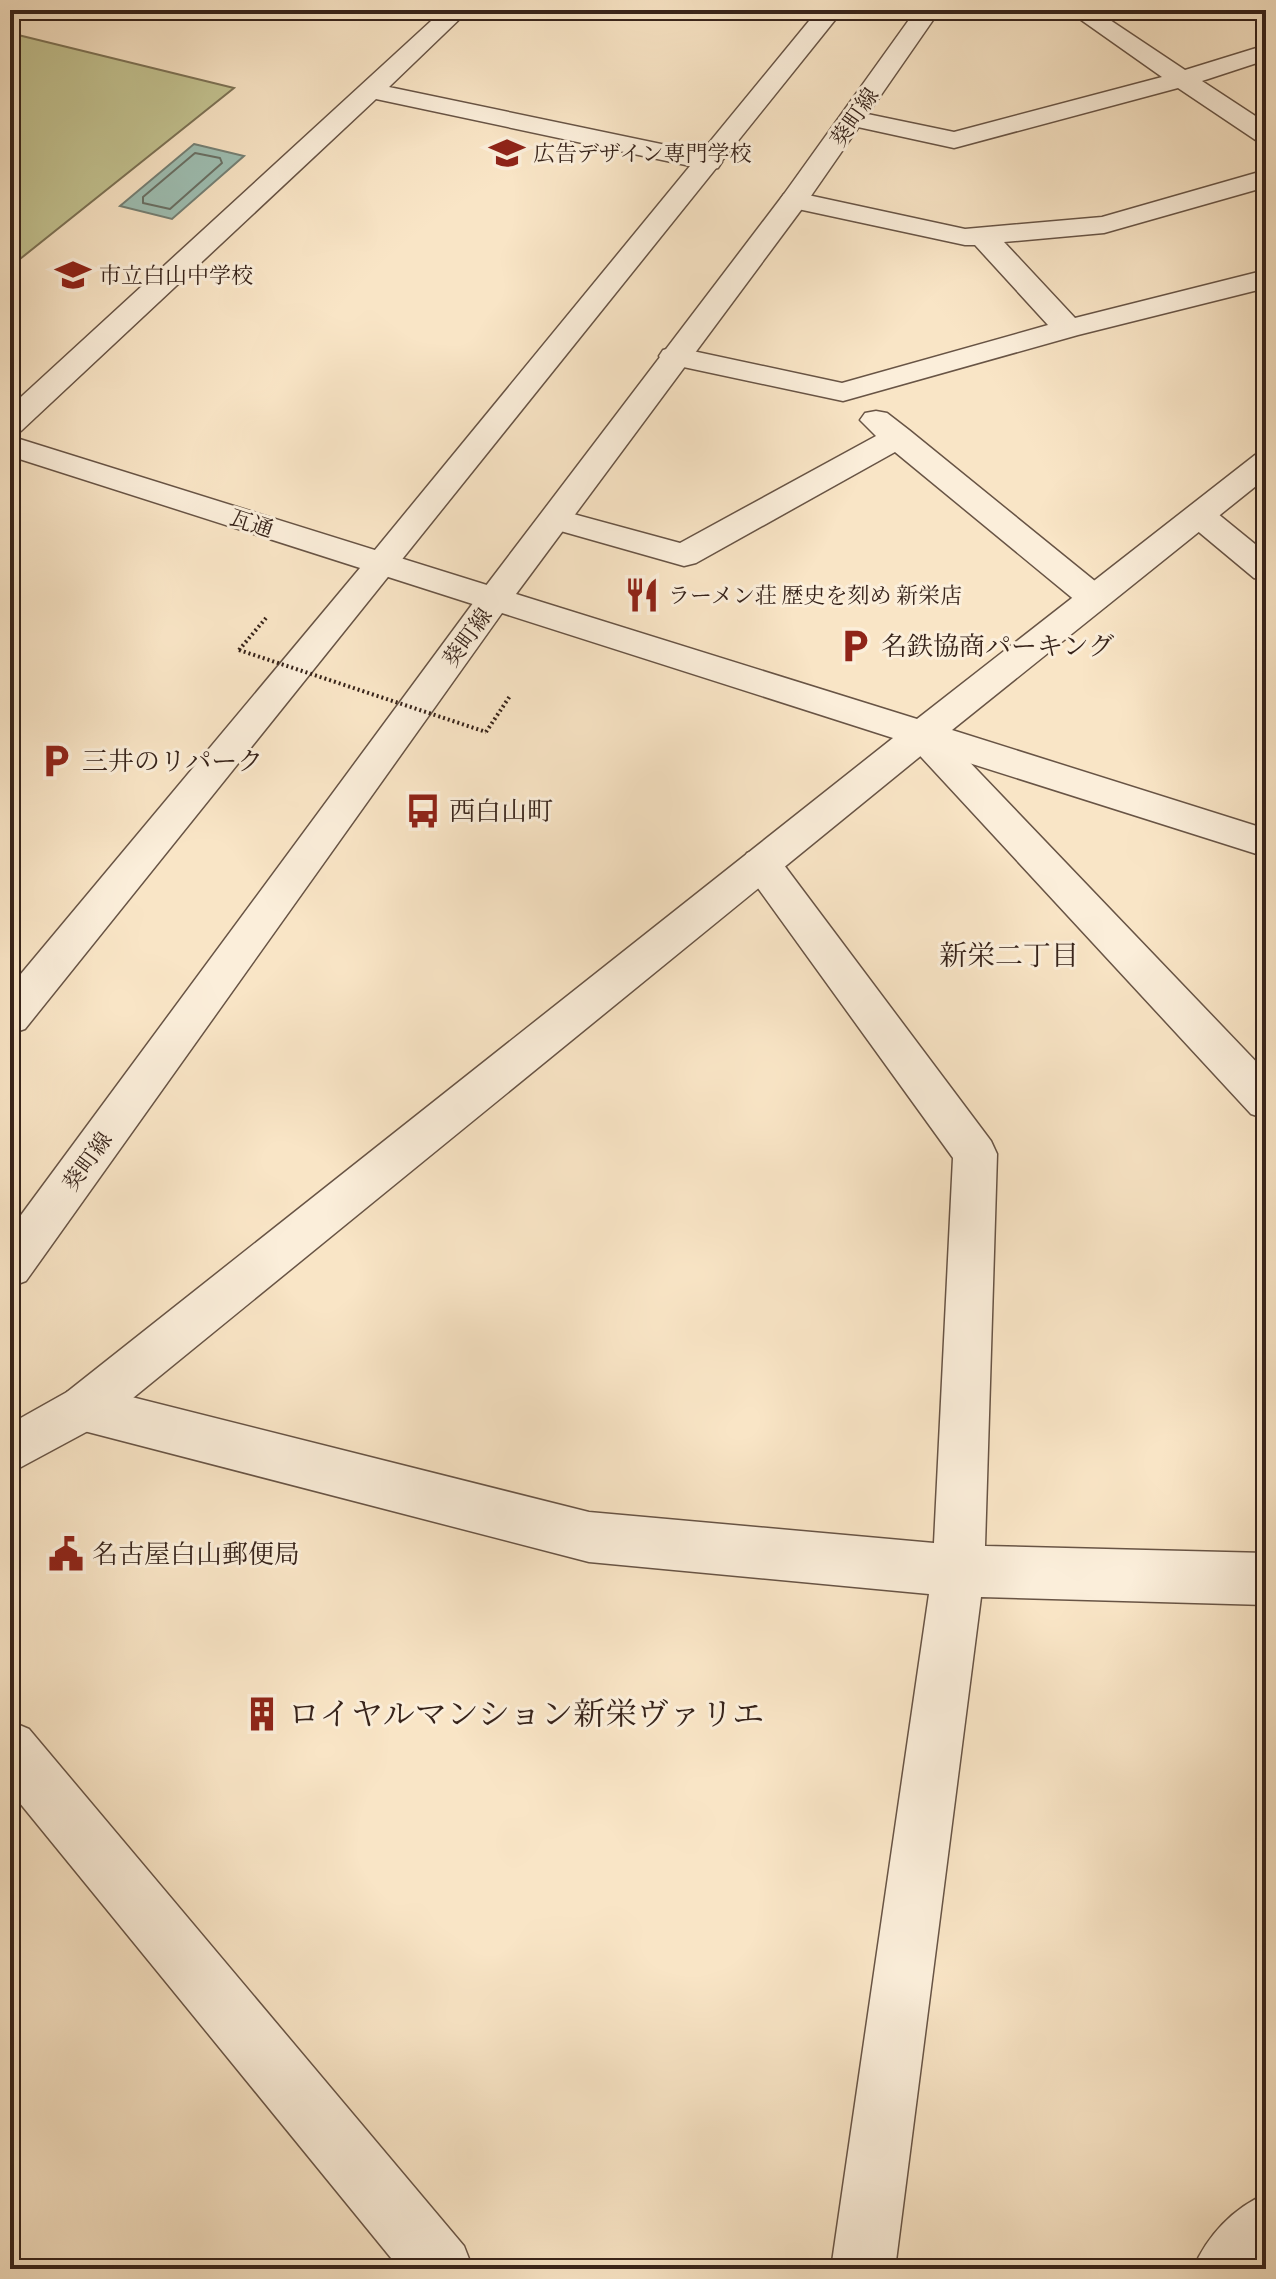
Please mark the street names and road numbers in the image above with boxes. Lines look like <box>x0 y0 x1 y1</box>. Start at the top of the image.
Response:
street label: 葵町線 <box>825 83 884 152</box>
street label: 瓦通 <box>227 505 277 543</box>
street label: 葵町線 <box>438 603 498 672</box>
street label: 葵町線 <box>58 1127 118 1196</box>

